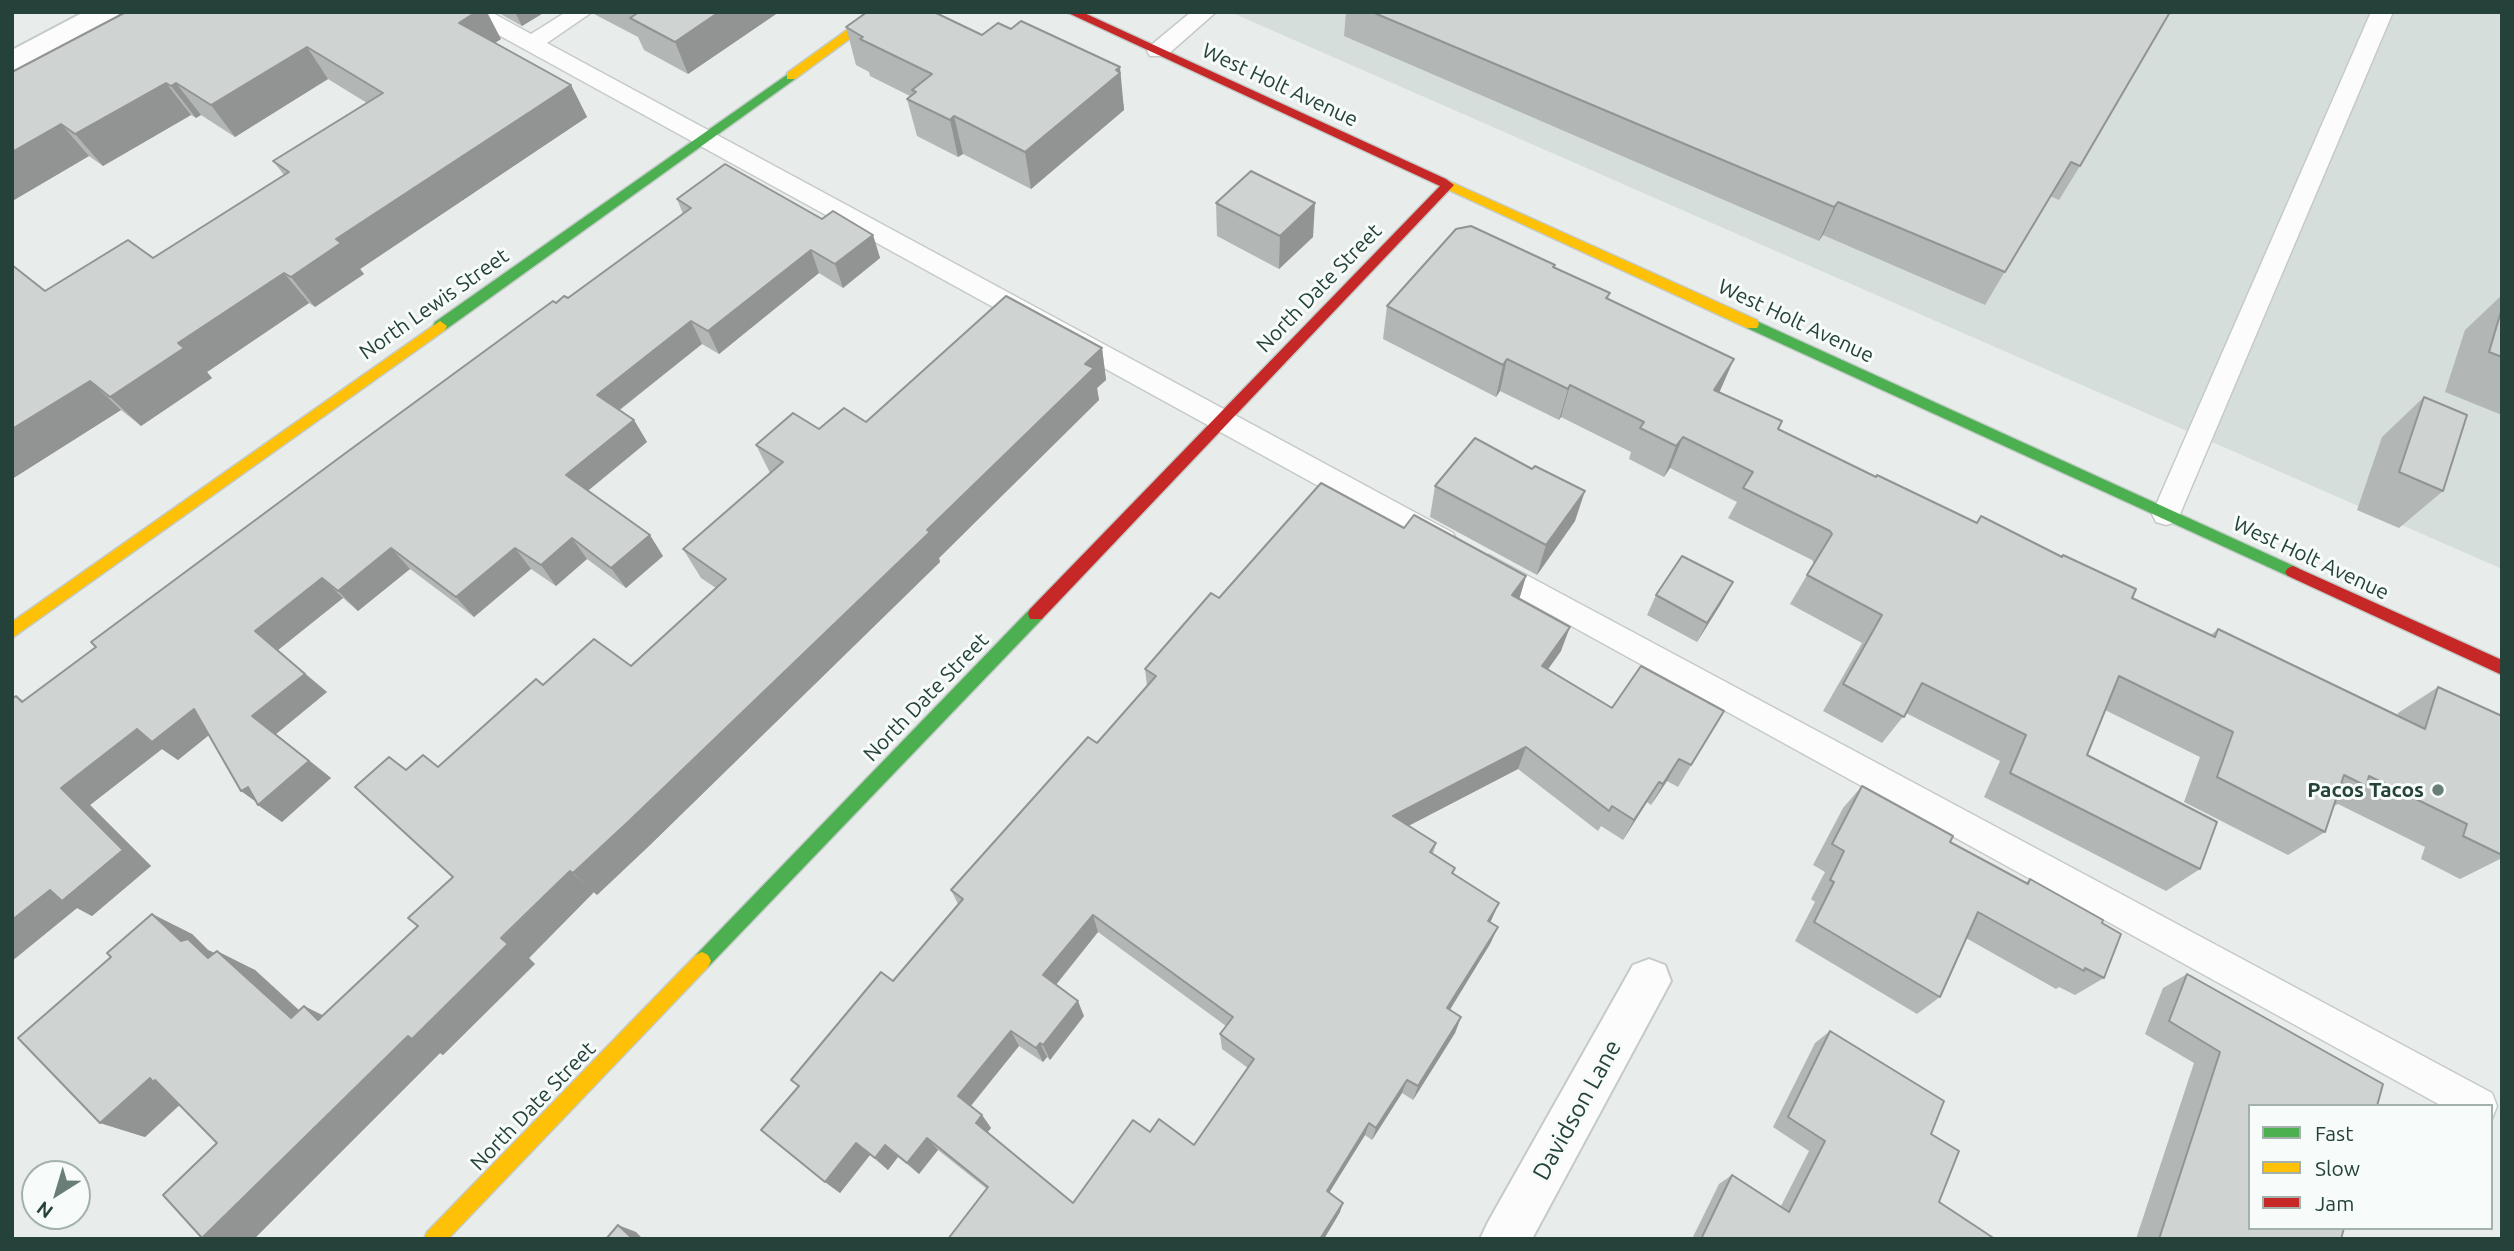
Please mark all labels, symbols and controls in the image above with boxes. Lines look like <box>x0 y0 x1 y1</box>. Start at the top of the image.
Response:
street label: West Holt Avenue <box>1198 38 1362 132</box>
street label: North Date Street <box>1251 218 1387 358</box>
street label: North Lewis Street <box>354 243 514 365</box>
street label: West Holt Avenue <box>1714 274 1878 368</box>
street label: West Holt Avenue <box>2229 511 2393 605</box>
street label: North Date Street <box>858 627 994 767</box>
place label: Pacos Tacos <box>2307 777 2424 803</box>
marker: Pacos Tacos <box>2430 782 2446 798</box>
street label: Davidson Lane <box>1527 1035 1627 1185</box>
street label: North Date Street <box>465 1036 601 1176</box>
legend <box>2248 1104 2493 1230</box>
text: Fast <box>2315 1121 2353 1145</box>
text: Slow <box>2315 1156 2360 1180</box>
north arrow <box>21 1160 91 1230</box>
text: Jam <box>2315 1191 2354 1215</box>
text: N <box>32 1197 57 1223</box>

